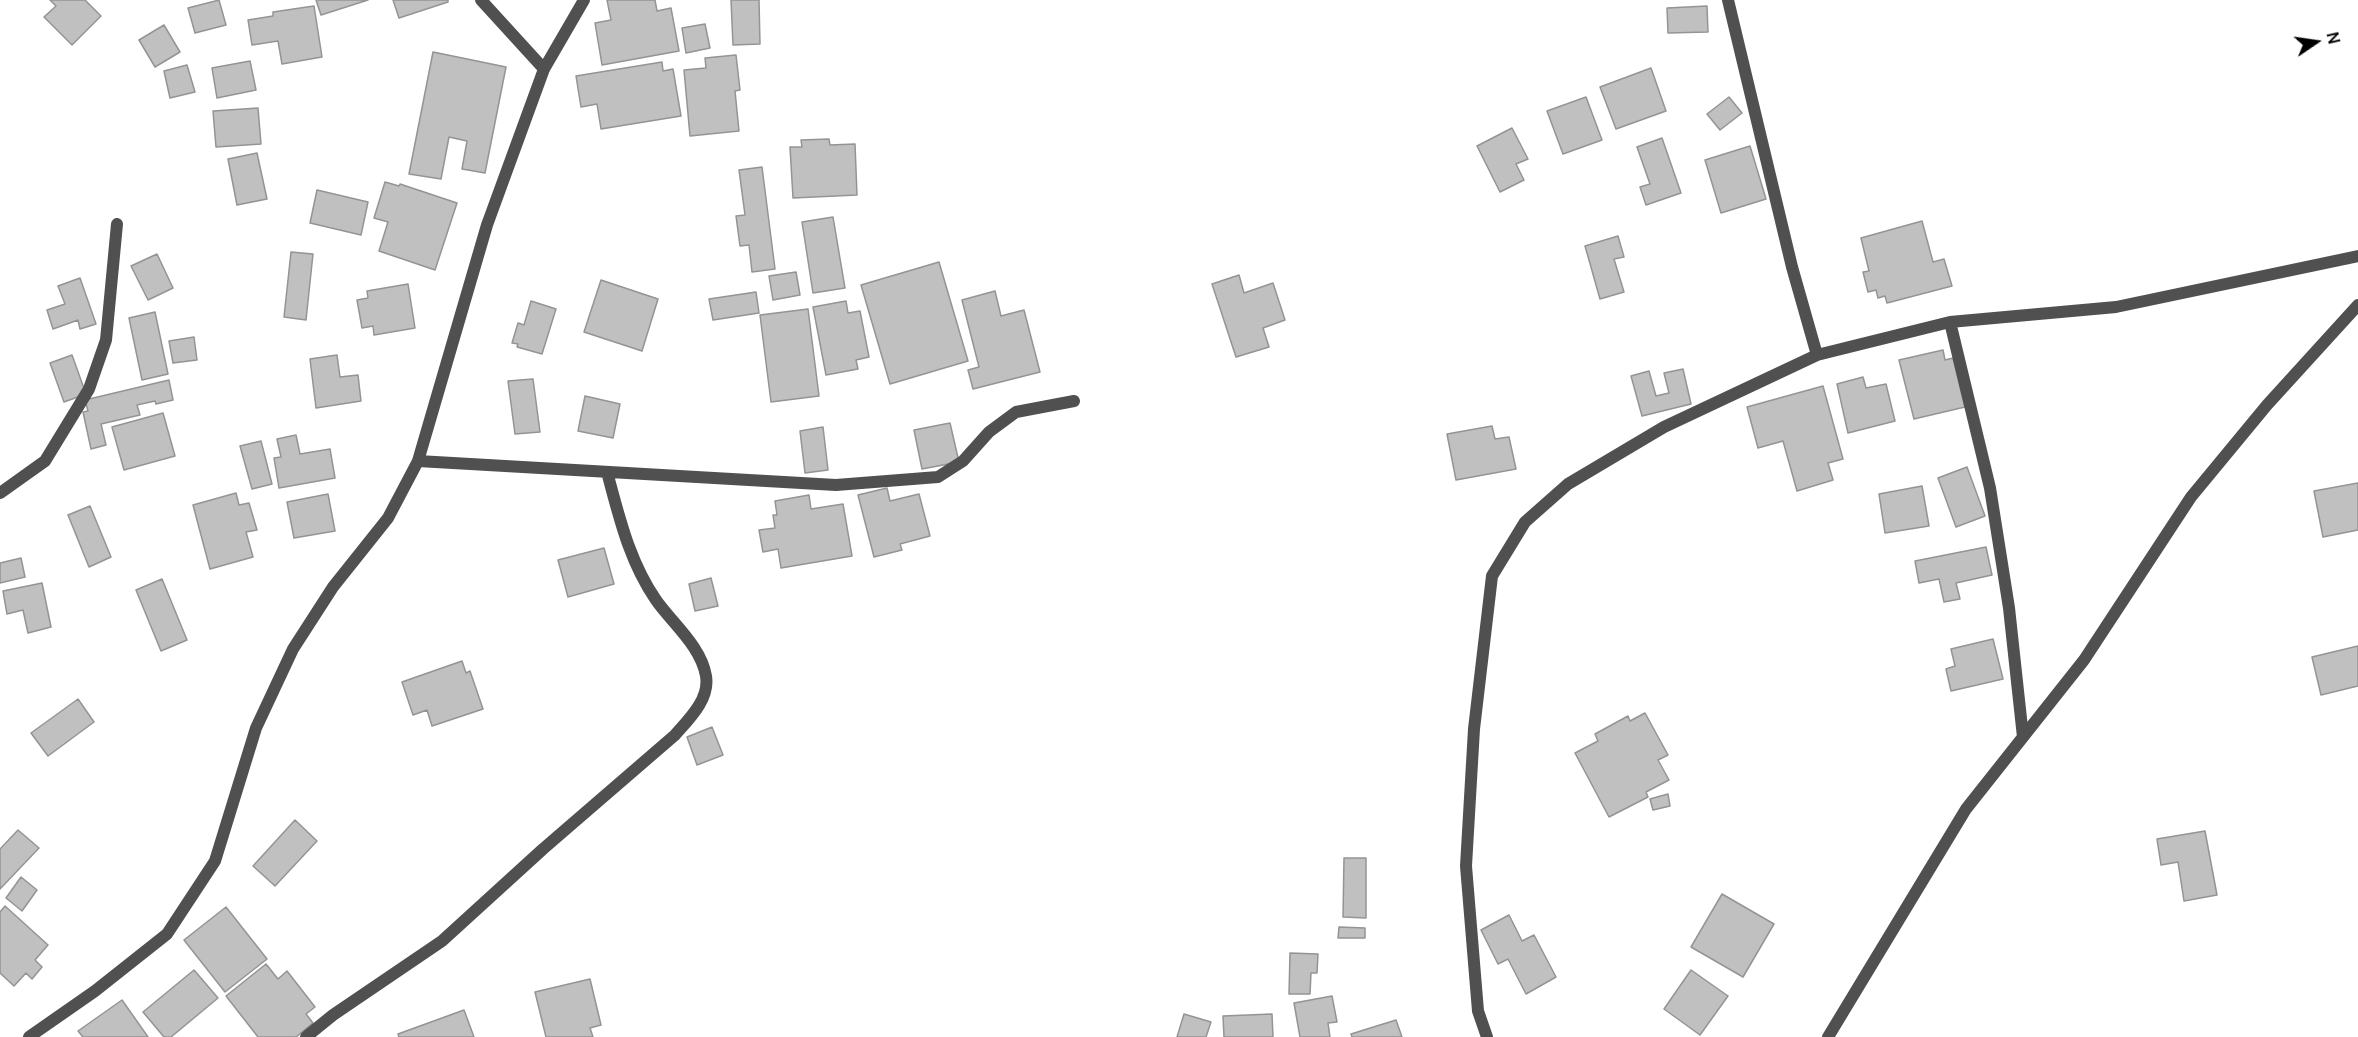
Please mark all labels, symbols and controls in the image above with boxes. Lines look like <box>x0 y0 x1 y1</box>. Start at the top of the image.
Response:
north arrow <box>2286 12 2346 72</box>
text: N <box>2322 30 2346 46</box>

